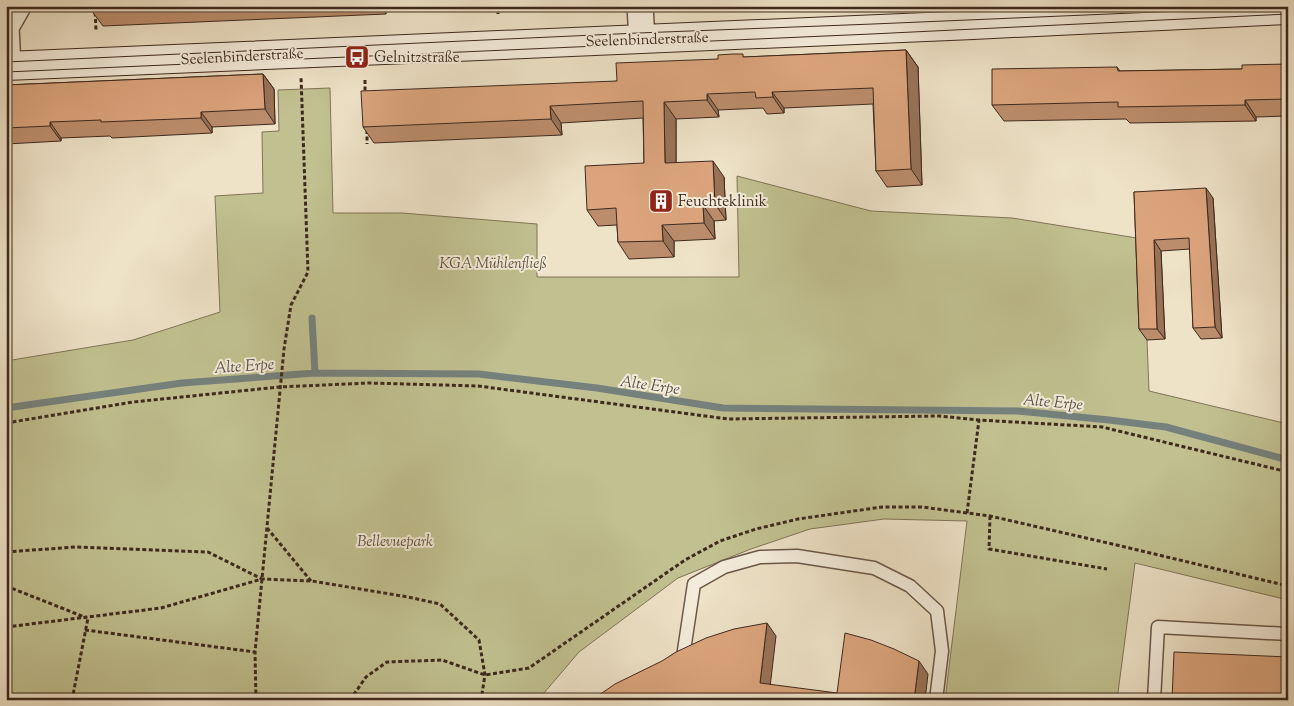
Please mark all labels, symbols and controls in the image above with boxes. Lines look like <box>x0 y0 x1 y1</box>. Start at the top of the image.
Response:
street label: Seelenbinderstraße <box>585 28 709 53</box>
street label: Seelenbinderstraße <box>180 44 304 71</box>
bus stop icon: Gelnitzstraße <box>344 44 370 70</box>
place label: Gelnitzstraße <box>374 48 460 69</box>
building icon: Feuchteklinik <box>648 188 674 214</box>
place label: Feuchteklinik <box>678 192 767 213</box>
park label: KGA Mühlenfließ <box>439 254 547 275</box>
water label: Alte Erpe <box>213 354 275 381</box>
water label: Alte Erpe <box>618 371 681 402</box>
water label: Alte Erpe <box>1022 389 1084 418</box>
park label: Bellevuepark <box>357 532 433 553</box>

